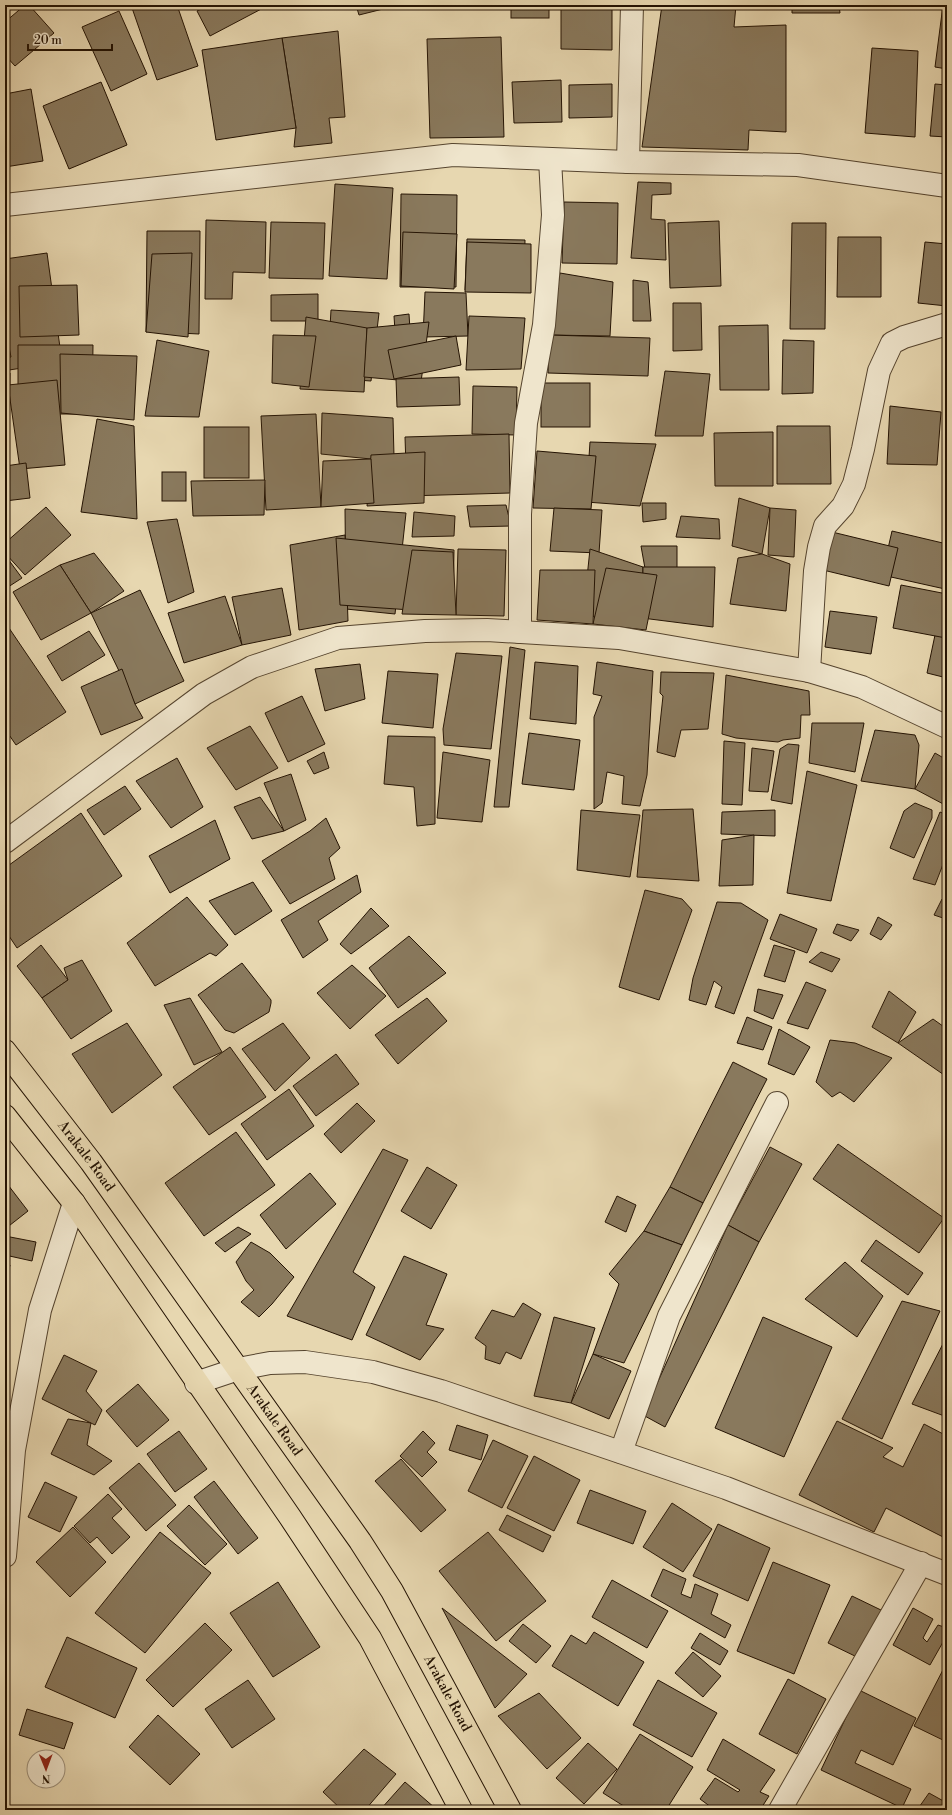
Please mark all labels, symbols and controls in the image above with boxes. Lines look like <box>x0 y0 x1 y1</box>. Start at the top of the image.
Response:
scale bar <box>28 26 112 52</box>
text: 20 m <box>34 33 62 48</box>
street label: Arakale Road <box>53 1117 118 1196</box>
street label: Arakale Road <box>242 1380 306 1460</box>
street label: Arakale Road <box>419 1651 475 1735</box>
north arrow <box>26 1749 66 1789</box>
text: N <box>41 1771 51 1785</box>

